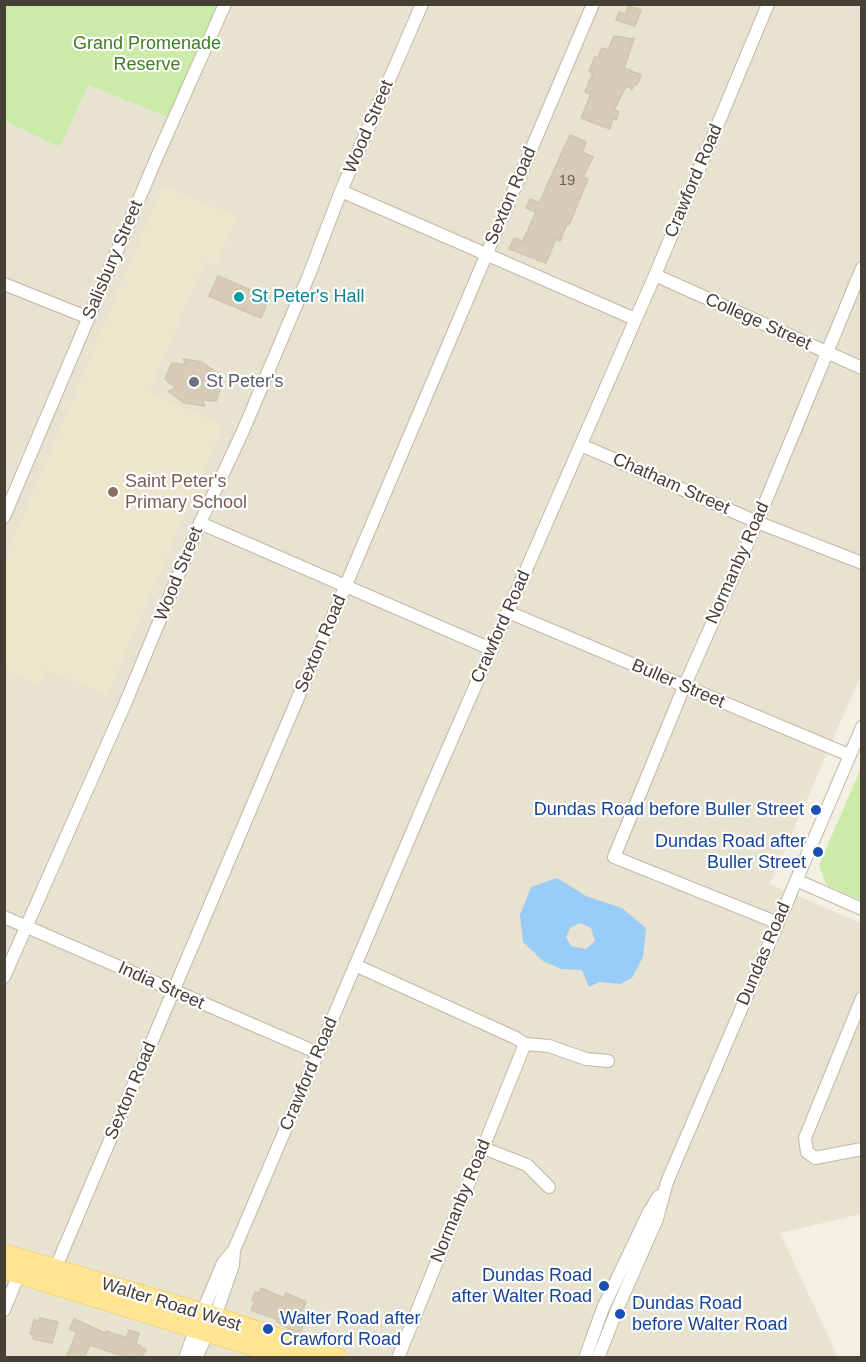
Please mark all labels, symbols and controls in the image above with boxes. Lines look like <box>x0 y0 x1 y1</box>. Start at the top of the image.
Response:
park label: Grand Promenade Reserve <box>73 33 221 76</box>
street label: Wood Street <box>340 77 398 177</box>
street label: Crawford Road <box>660 121 728 241</box>
street label: Sexton Road <box>481 144 541 248</box>
house number: 19 <box>559 172 575 190</box>
street label: Salisbury Street <box>78 197 148 323</box>
place label: St Peter's Hall <box>251 286 364 308</box>
street label: College Street <box>702 289 814 355</box>
marker: St Peter's Hall <box>232 290 246 304</box>
place label: St Peter's <box>206 371 283 393</box>
marker: St Peter's <box>187 375 201 389</box>
street label: Chatham Street <box>609 448 733 520</box>
place label: Saint Peter's Primary School <box>125 471 247 514</box>
marker: Saint Peter's Primary School <box>106 485 120 499</box>
street label: Normanby Road <box>701 499 775 627</box>
street label: Wood Street <box>150 524 208 624</box>
street label: Crawford Road <box>467 567 535 687</box>
street label: Sexton Road <box>291 592 351 696</box>
street label: Buller Street <box>628 655 728 713</box>
place label: Dundas Road before Buller Street <box>534 799 804 821</box>
marker: Dundas Road before Buller Street <box>809 803 823 817</box>
place label: Dundas Road after Buller Street <box>655 831 806 874</box>
marker: Dundas Road after Buller Street <box>811 845 825 859</box>
street label: Dundas Road <box>733 899 795 1009</box>
street label: India Street <box>115 957 207 1015</box>
street label: Crawford Road <box>275 1014 343 1134</box>
street label: Sexton Road <box>101 1039 161 1143</box>
street label: Normanby Road <box>426 1136 496 1266</box>
place label: Dundas Road after Walter Road <box>452 1265 592 1308</box>
street label: Walter Road West <box>98 1273 244 1337</box>
marker: Dundas Road after Walter Road <box>597 1279 611 1293</box>
place label: Dundas Road before Walter Road <box>632 1293 787 1336</box>
marker: Dundas Road before Walter Road <box>613 1307 627 1321</box>
place label: Walter Road after Crawford Road <box>280 1308 420 1350</box>
marker: Walter Road after Crawford Road <box>261 1322 275 1336</box>

